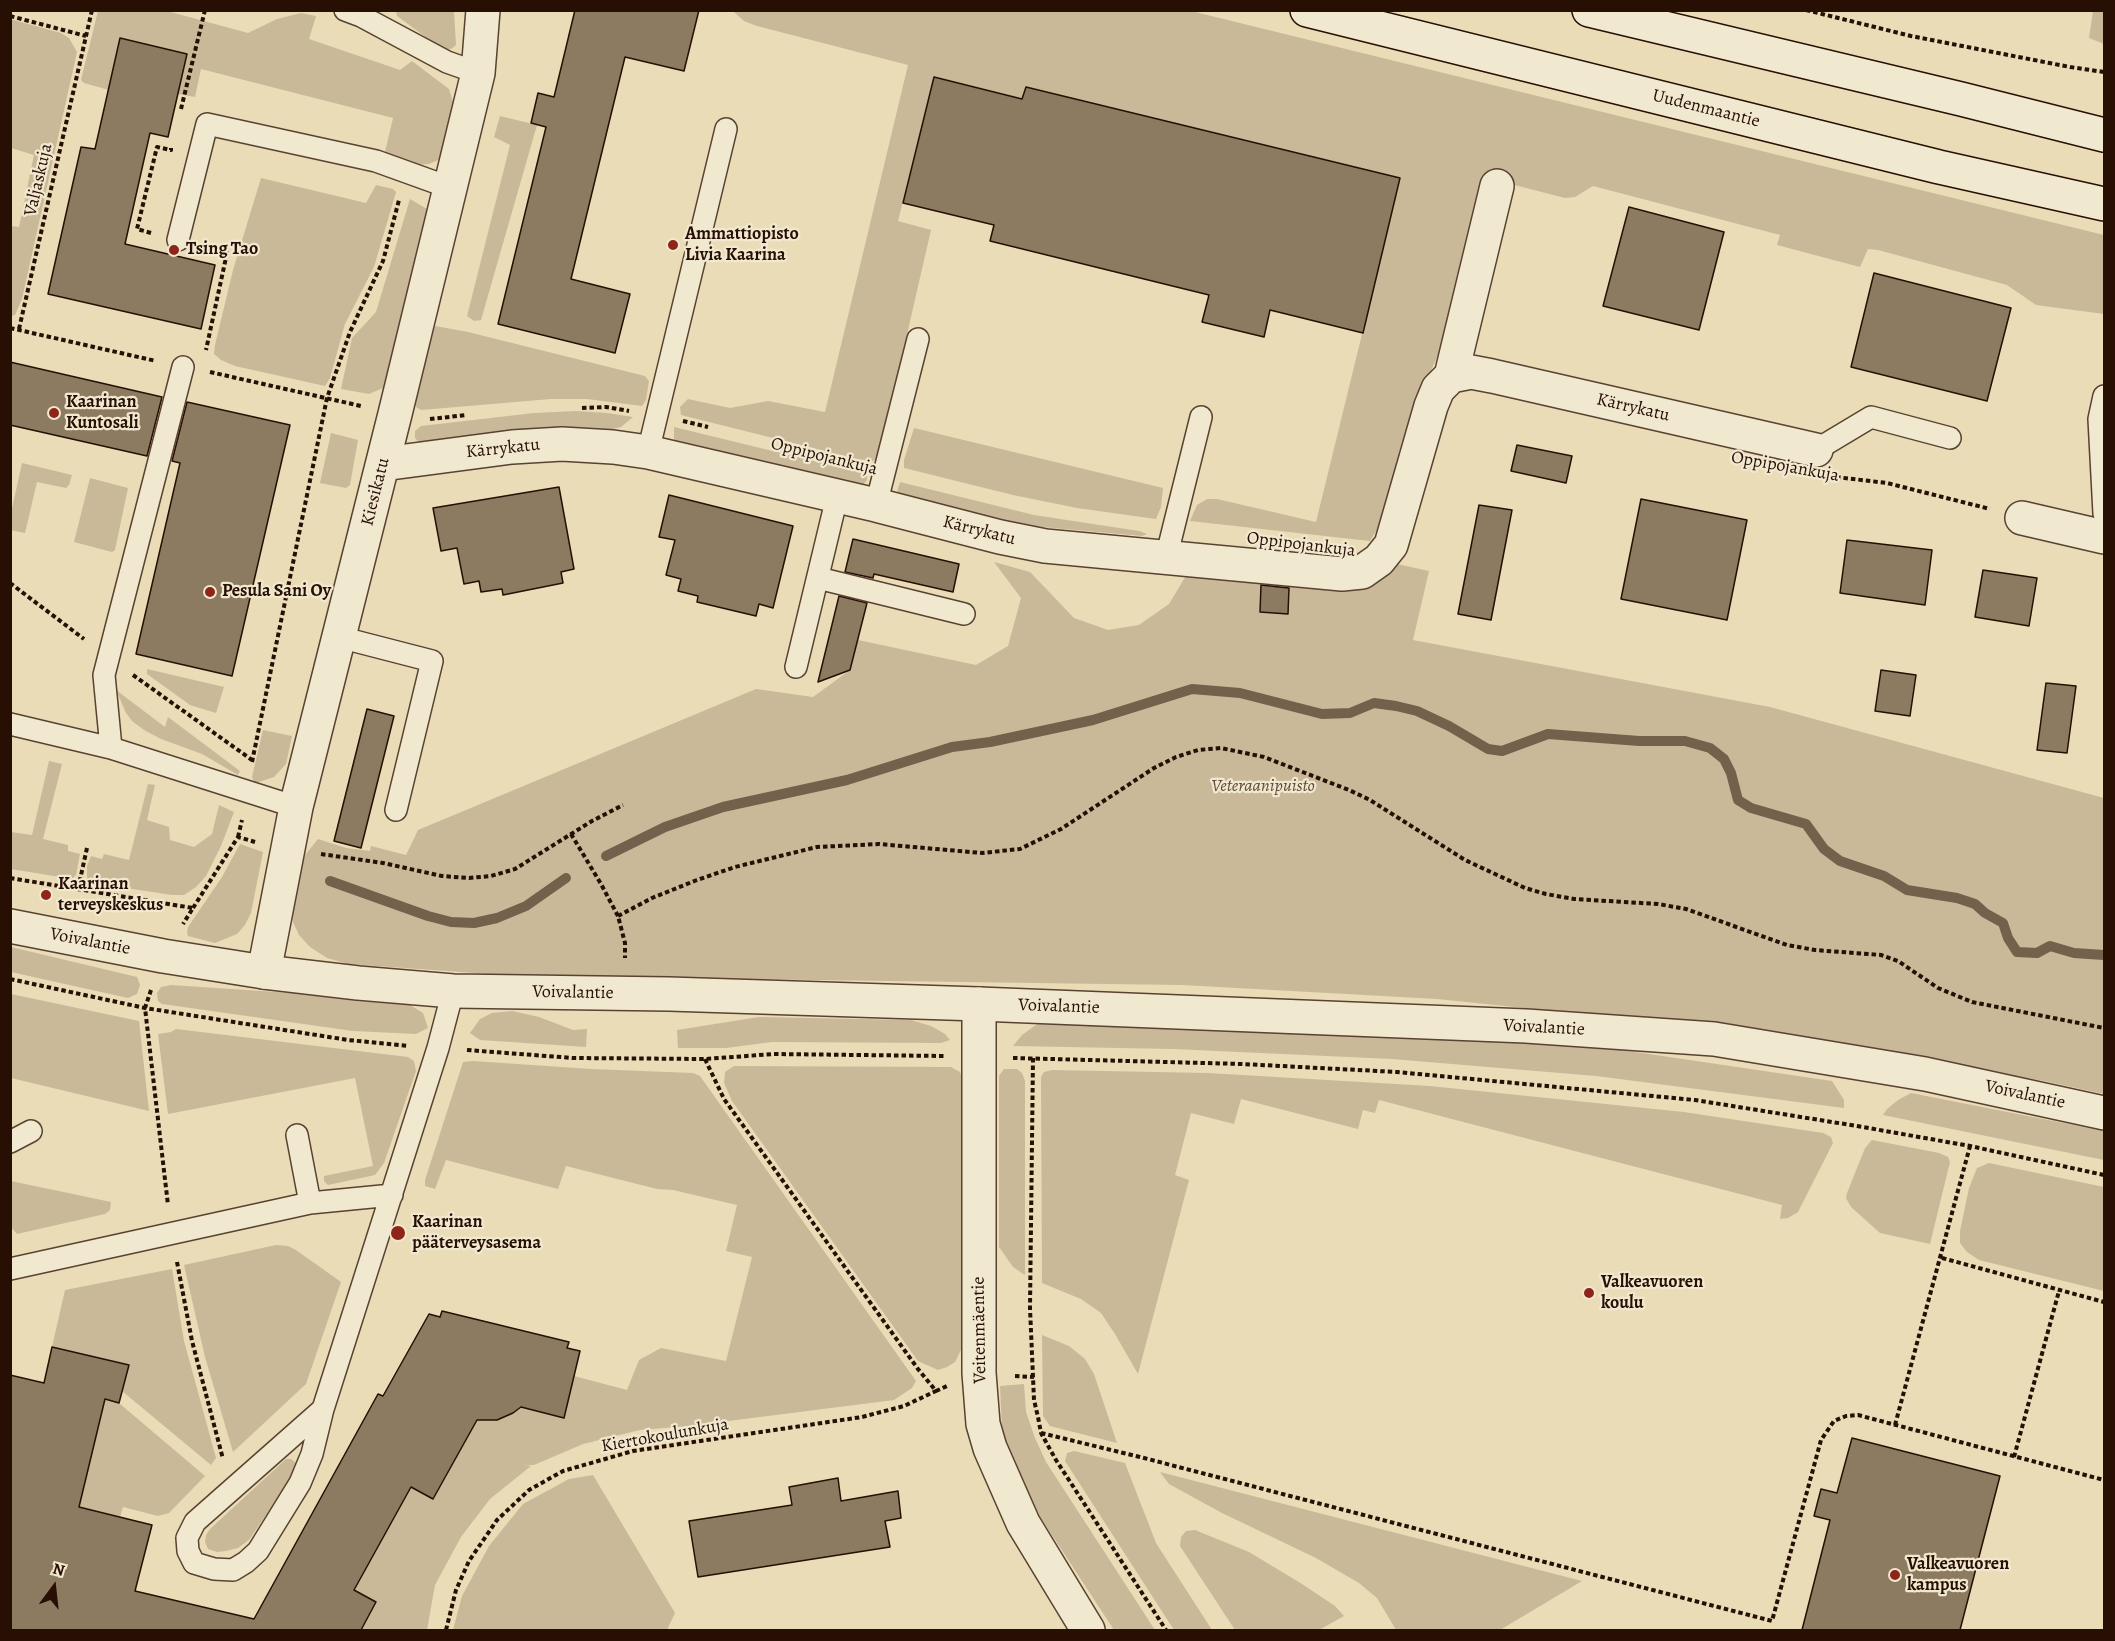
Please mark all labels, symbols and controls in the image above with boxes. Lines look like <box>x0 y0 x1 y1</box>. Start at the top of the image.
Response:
street label: Uudenmaantie <box>1650 85 1762 133</box>
street label: Valjaskuja <box>20 142 58 218</box>
place label: Ammattiopisto Livia Kaarina <box>685 224 799 266</box>
marker: Ammattiopisto Livia Kaarina <box>666 238 680 252</box>
place label: Tsing Tao <box>186 239 258 261</box>
marker: Tsing Tao <box>167 243 181 257</box>
street label: Kärrykatu <box>1594 389 1672 427</box>
place label: Kaarinan Kuntosali <box>66 392 139 434</box>
marker: Kaarinan Kuntosali <box>47 406 61 420</box>
street label: Oppipojankuja <box>768 433 880 481</box>
street label: Kärrykatu <box>465 434 541 464</box>
street label: Oppipojankuja <box>1729 447 1841 487</box>
street label: Kiesikatu <box>357 456 395 528</box>
street label: Kärrykatu <box>940 512 1018 550</box>
street label: Oppipojankuja <box>1245 528 1357 562</box>
place label: Pesula Sani Oy <box>222 581 331 603</box>
marker: Pesula Sani Oy <box>203 585 217 599</box>
park label: Veteraanipuisto <box>1211 776 1315 798</box>
place label: Kaarinan terveyskeskus <box>58 874 163 916</box>
marker: Kaarinan terveyskeskus <box>39 888 53 902</box>
street label: Voivalantie <box>48 924 132 960</box>
street label: Voivalantie <box>532 981 614 1005</box>
street label: Voivalantie <box>1018 995 1100 1019</box>
street label: Voivalantie <box>1503 1015 1585 1041</box>
street label: Voivalantie <box>1983 1076 2067 1114</box>
place label: Kaarinan pääterveysasema <box>412 1212 541 1254</box>
marker: Kaarinan pääterveysasema <box>389 1224 407 1242</box>
place label: Valkeavuoren koulu <box>1601 1272 1703 1314</box>
street label: Veitenmäentie <box>968 1276 992 1384</box>
marker: Valkeavuoren koulu <box>1582 1286 1596 1300</box>
street label: Kiertokoulunkuja <box>600 1414 730 1458</box>
place label: Valkeavuoren kampus <box>1907 1554 2009 1596</box>
north arrow <box>24 1557 84 1617</box>
text: N <box>50 1557 67 1582</box>
marker: Valkeavuoren kampus <box>1888 1568 1902 1582</box>

